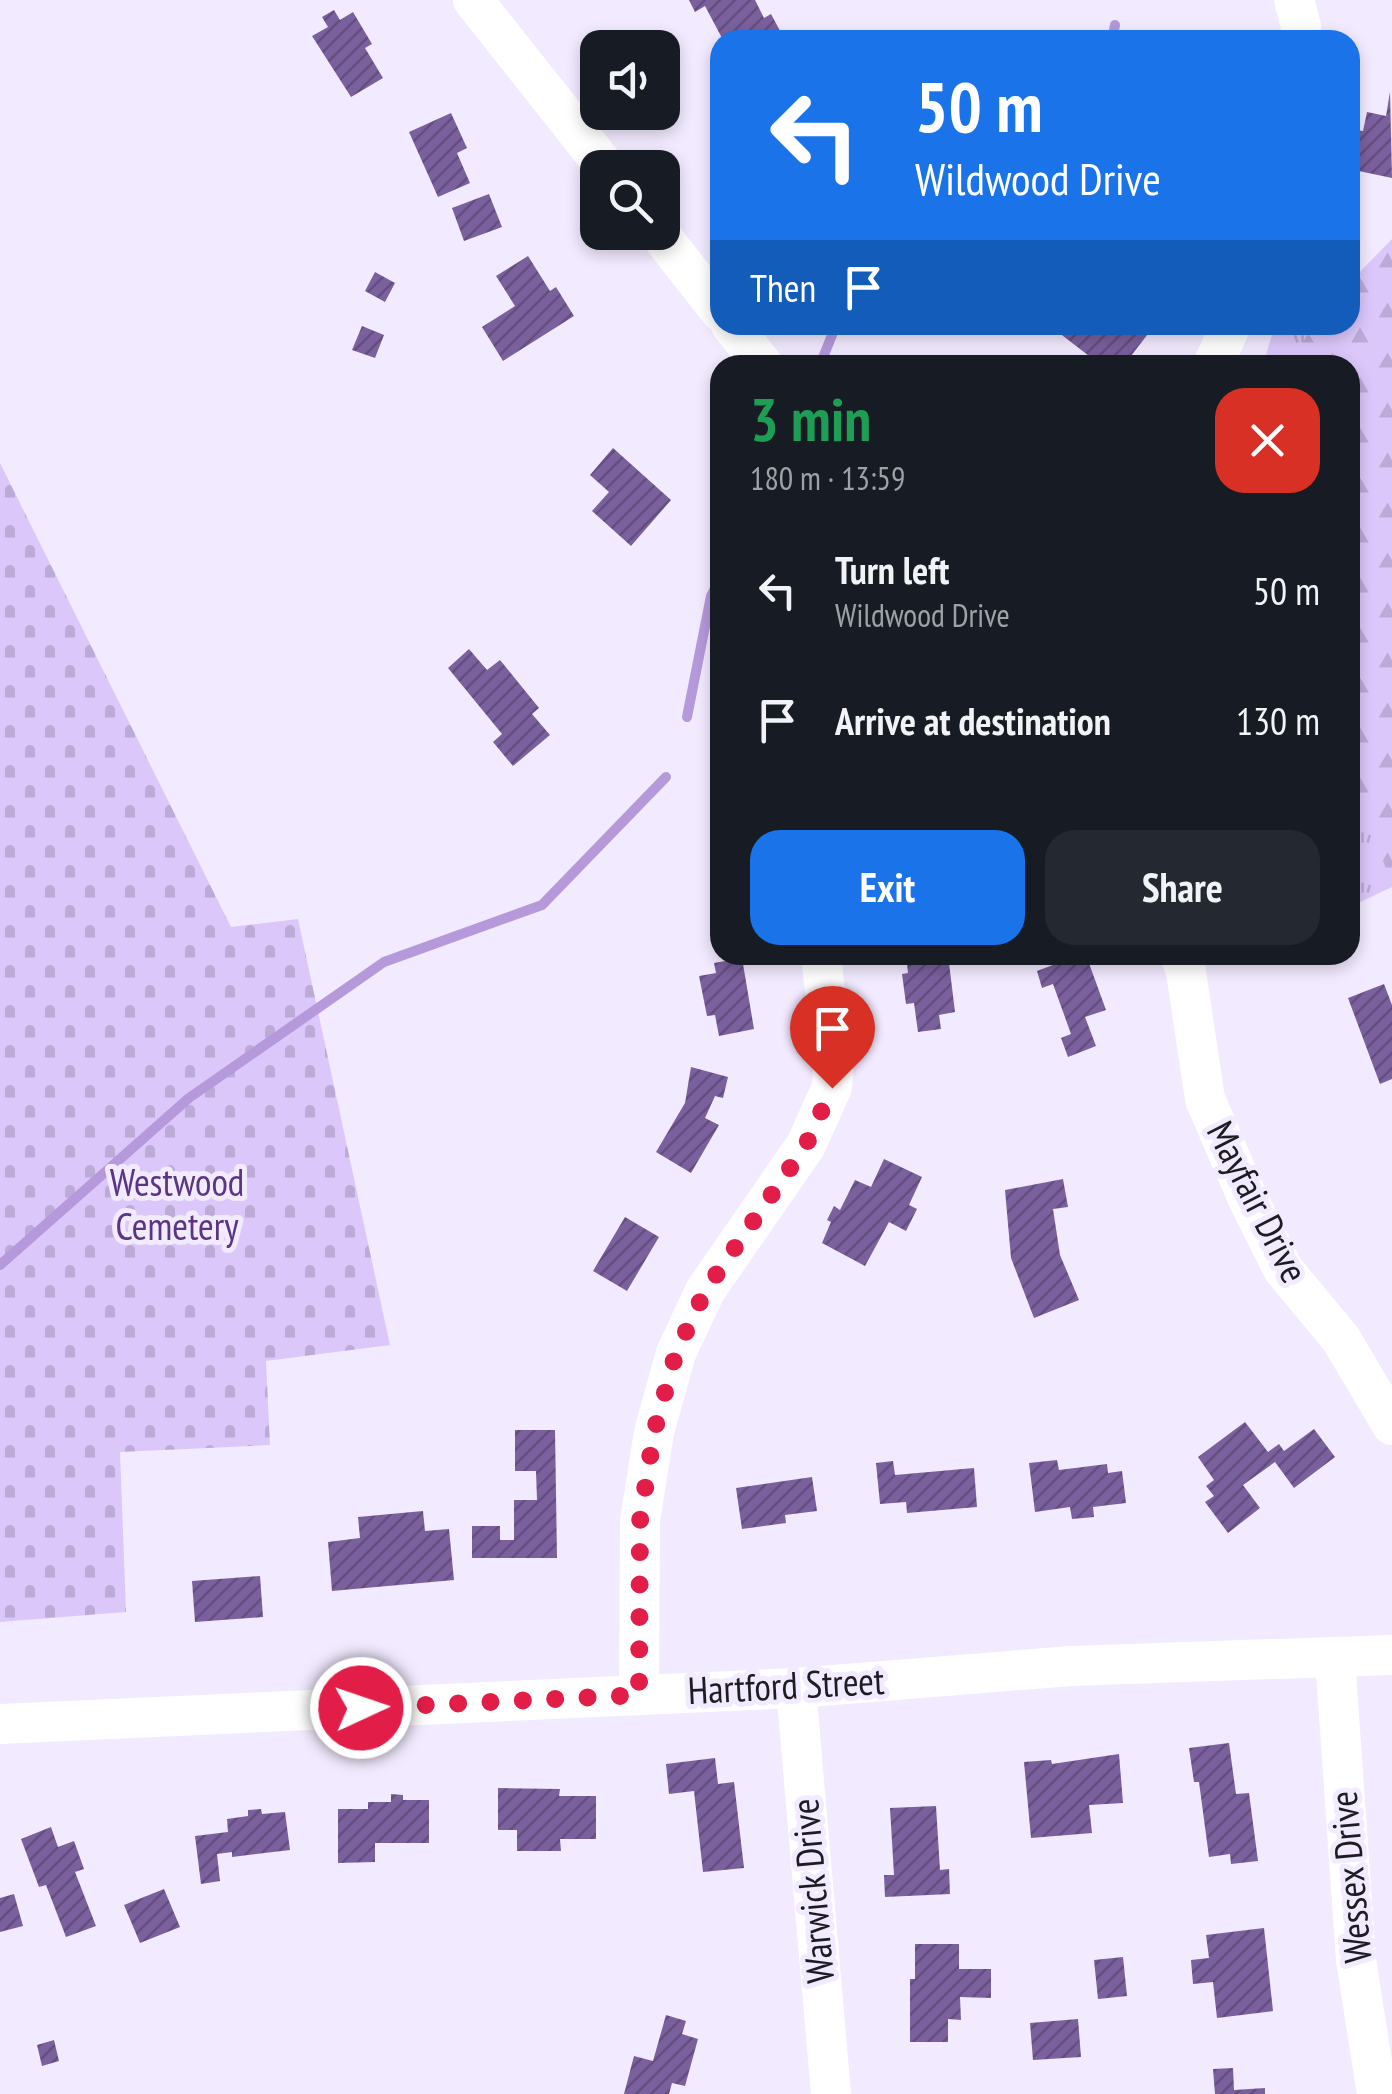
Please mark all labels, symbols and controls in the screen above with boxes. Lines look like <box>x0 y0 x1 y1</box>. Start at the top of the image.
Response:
map controls <box>580 30 680 250</box>
button: sound <box>580 30 680 130</box>
text: 50 m <box>915 61 1043 151</box>
icon: left <box>750 70 880 200</box>
text: Wildwood Drive <box>915 149 1161 207</box>
button: search <box>580 150 680 250</box>
icon: arrive <box>836 260 891 315</box>
text: Then <box>750 263 816 312</box>
text: 3 min <box>750 380 871 458</box>
button: close <box>1215 388 1320 493</box>
text: 180 m · 13:59 <box>750 457 905 499</box>
text: Turn left <box>835 545 949 594</box>
icon: left <box>750 563 805 618</box>
text: 50 m <box>1253 566 1320 615</box>
text: Wildwood Drive <box>835 594 1010 636</box>
icon: arrive <box>750 693 805 748</box>
text: Arrive at destination <box>835 696 1111 745</box>
text: 130 m <box>1236 696 1320 745</box>
button: Exit <box>750 830 1025 945</box>
button: Share <box>1045 830 1320 945</box>
pin <box>790 986 875 1089</box>
icon: arrive <box>805 1001 860 1056</box>
street label: Mayfair Drive <box>1197 1112 1320 1290</box>
park label: Westwood Cemetery <box>110 1157 244 1250</box>
street label: Hartford Street <box>686 1655 886 1714</box>
position arrow <box>309 1656 413 1760</box>
street label: Wessex Drive <box>1318 1789 1381 1965</box>
street label: Warwick Drive <box>779 1797 844 1985</box>

